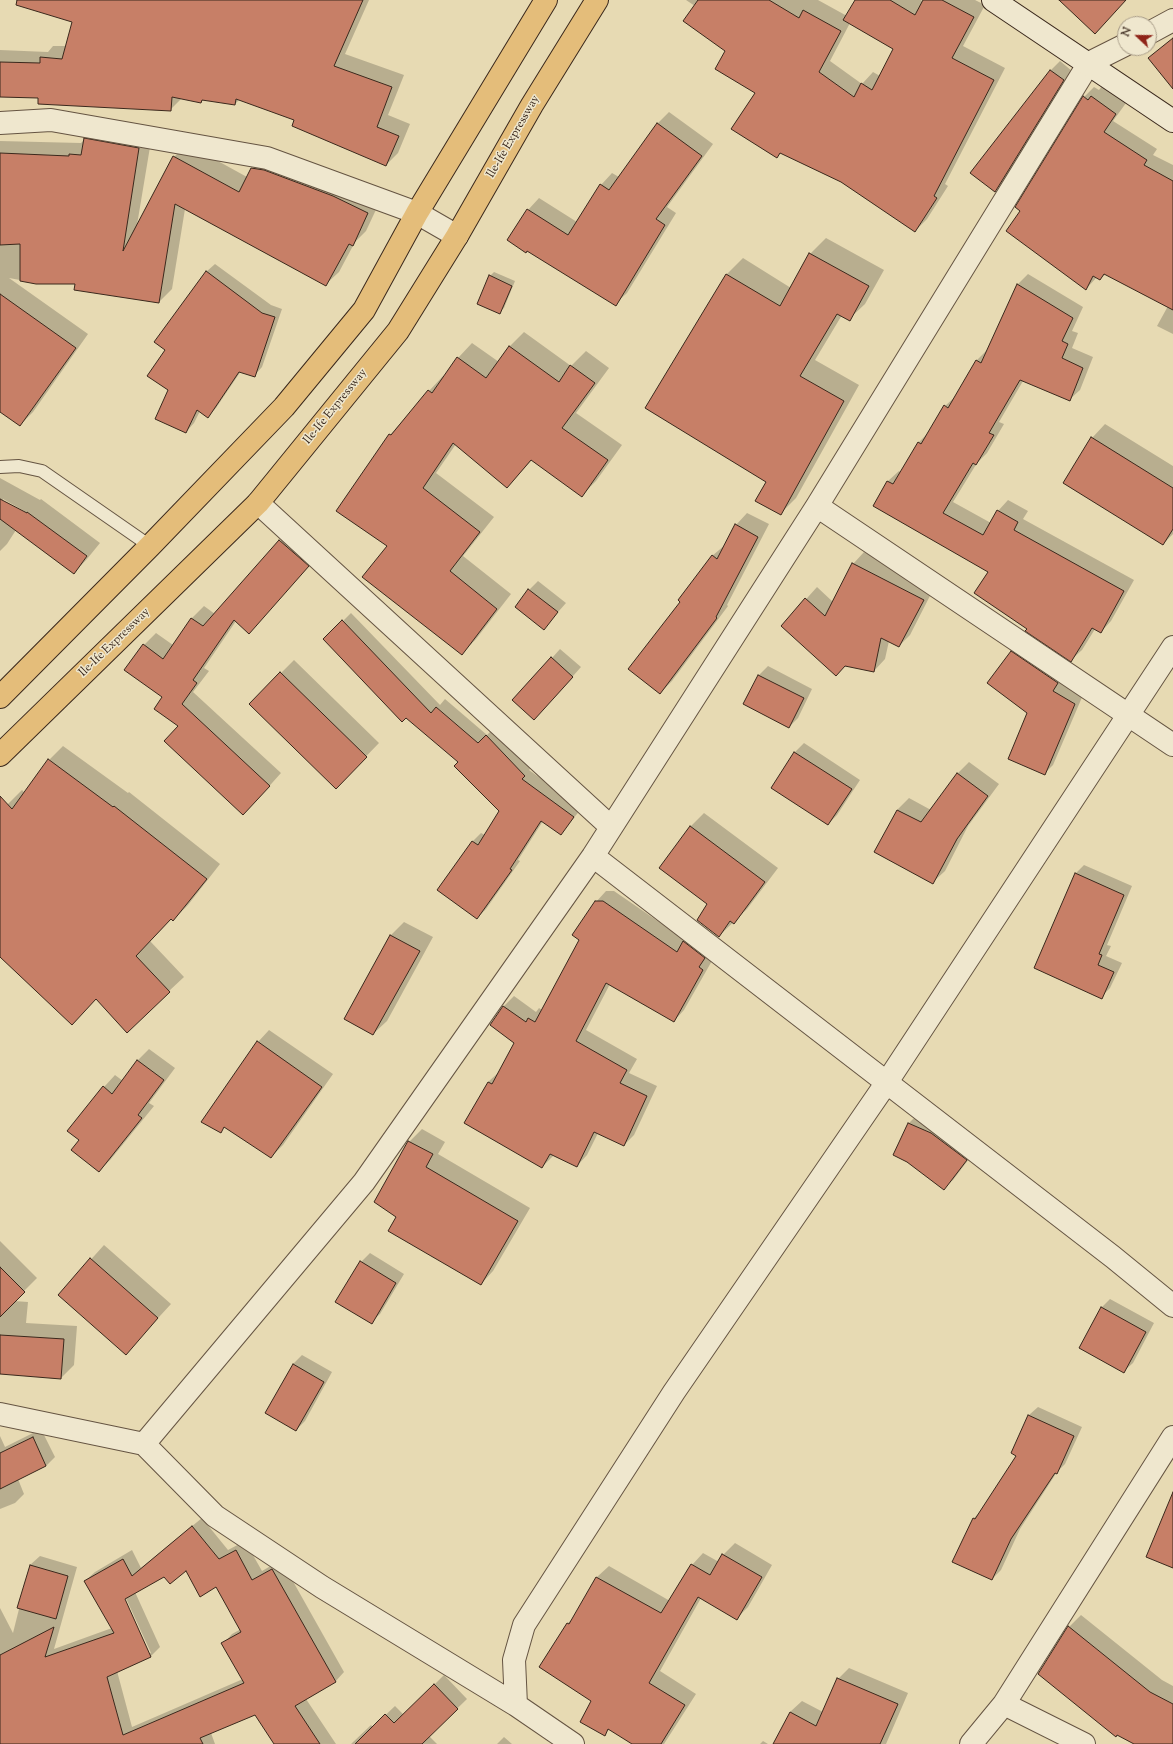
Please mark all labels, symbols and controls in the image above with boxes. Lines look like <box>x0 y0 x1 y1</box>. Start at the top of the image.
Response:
north arrow <box>1117 16 1157 56</box>
text: N <box>1118 25 1136 39</box>
street label: Ile-Ife Expressway <box>485 93 543 181</box>
street label: Ile-Ife Expressway <box>301 366 371 448</box>
street label: Ile-Ife Expressway <box>77 606 153 680</box>

